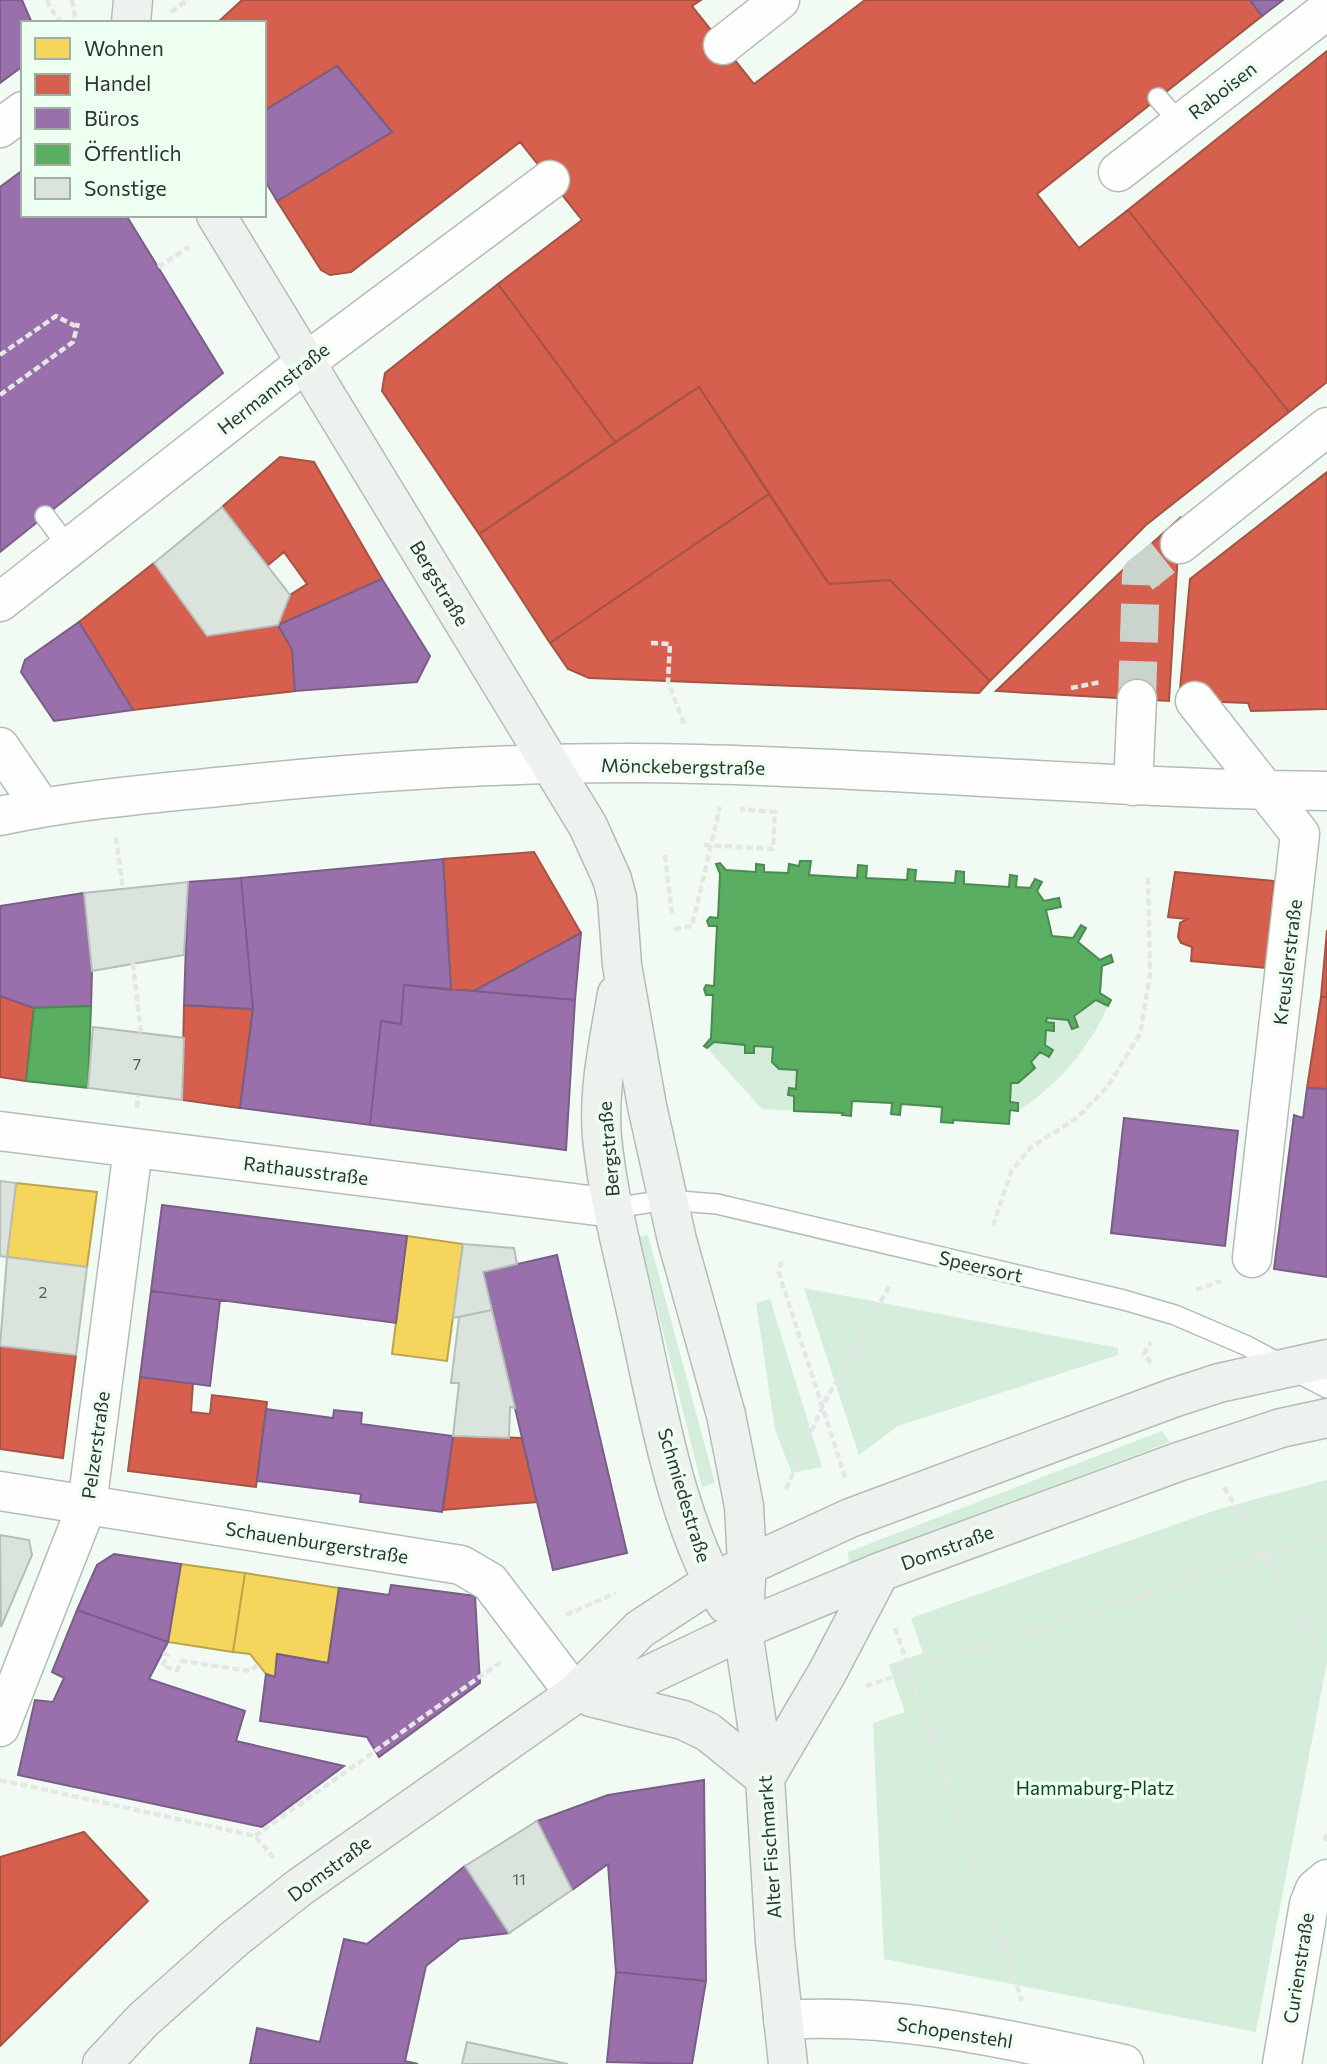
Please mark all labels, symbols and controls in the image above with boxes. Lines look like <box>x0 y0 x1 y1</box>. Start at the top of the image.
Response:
legend <box>21 21 266 217</box>
text: Wohnen <box>84 35 164 60</box>
street label: Raboisen <box>1184 56 1260 124</box>
text: Handel <box>84 70 151 95</box>
text: Büros <box>84 105 139 130</box>
text: Öffentlich <box>84 140 182 165</box>
text: Sonstige <box>84 175 167 200</box>
street label: Hermannstraße <box>213 337 333 439</box>
street label: Bergstraße <box>406 536 474 630</box>
street label: Mönckebergstraße <box>601 753 765 779</box>
street label: Kreuslerstraße <box>1268 898 1306 1026</box>
house number: 7 <box>133 1054 141 1073</box>
street label: Bergstraße <box>592 1100 624 1198</box>
street label: Rathausstraße <box>242 1151 370 1189</box>
street label: Speersort <box>937 1245 1025 1287</box>
house number: 2 <box>39 1282 48 1301</box>
street label: Pelzerstraße <box>76 1390 114 1500</box>
street label: Schmiedestraße <box>654 1425 716 1565</box>
street label: Schauenburgerstraße <box>224 1516 410 1568</box>
street label: Domstraße <box>897 1520 997 1574</box>
street label: Alter Fischmarkt <box>753 1774 785 1920</box>
park label: Hammaburg-Platz <box>1016 1776 1174 1799</box>
street label: Domstraße <box>283 1830 375 1906</box>
house number: 11 <box>512 1869 526 1888</box>
street label: Curienstraße <box>1278 1911 1318 2025</box>
street label: Schopenstehl <box>895 2011 1015 2053</box>

